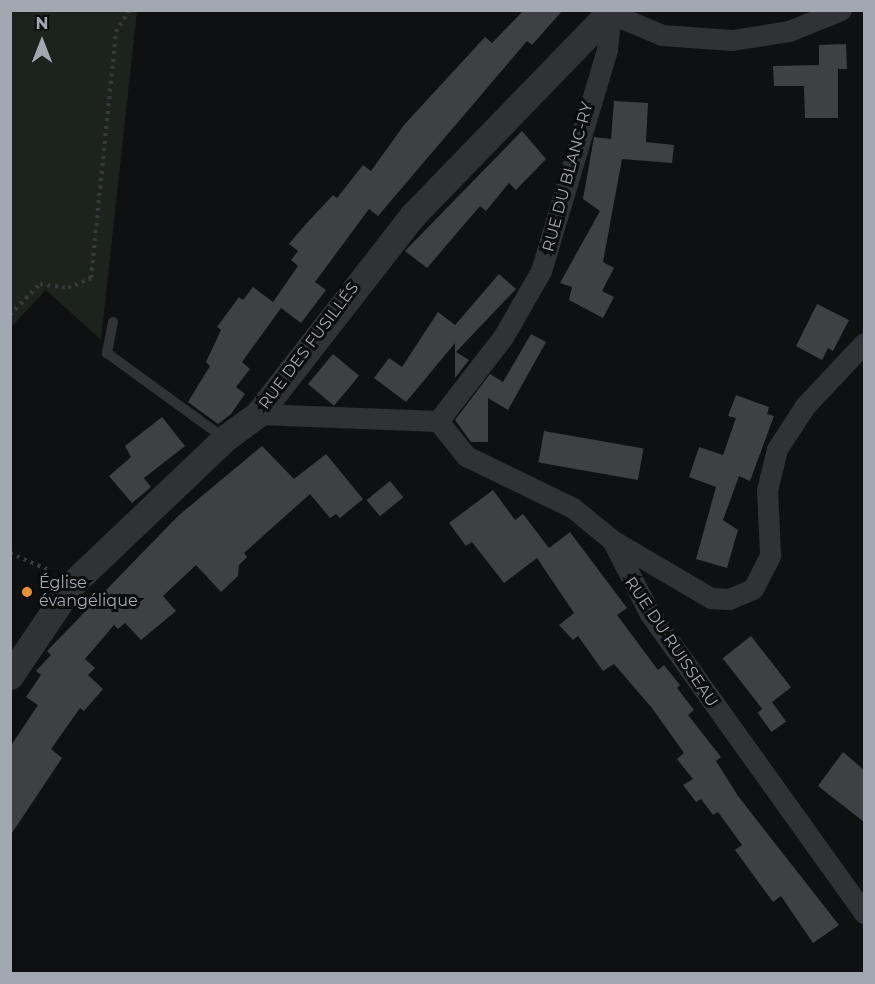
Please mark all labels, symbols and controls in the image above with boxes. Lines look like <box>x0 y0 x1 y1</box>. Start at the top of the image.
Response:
north arrow <box>12 12 72 72</box>
text: N <box>36 14 48 33</box>
street label: RUE DU BLANC-RY <box>539 100 597 254</box>
street label: RUE DES FUSILLÉS <box>255 279 363 413</box>
place label: Église évangélique <box>39 573 138 611</box>
street label: RUE DU RUISSEAU <box>620 573 722 711</box>
marker: Église évangélique <box>20 585 34 599</box>

